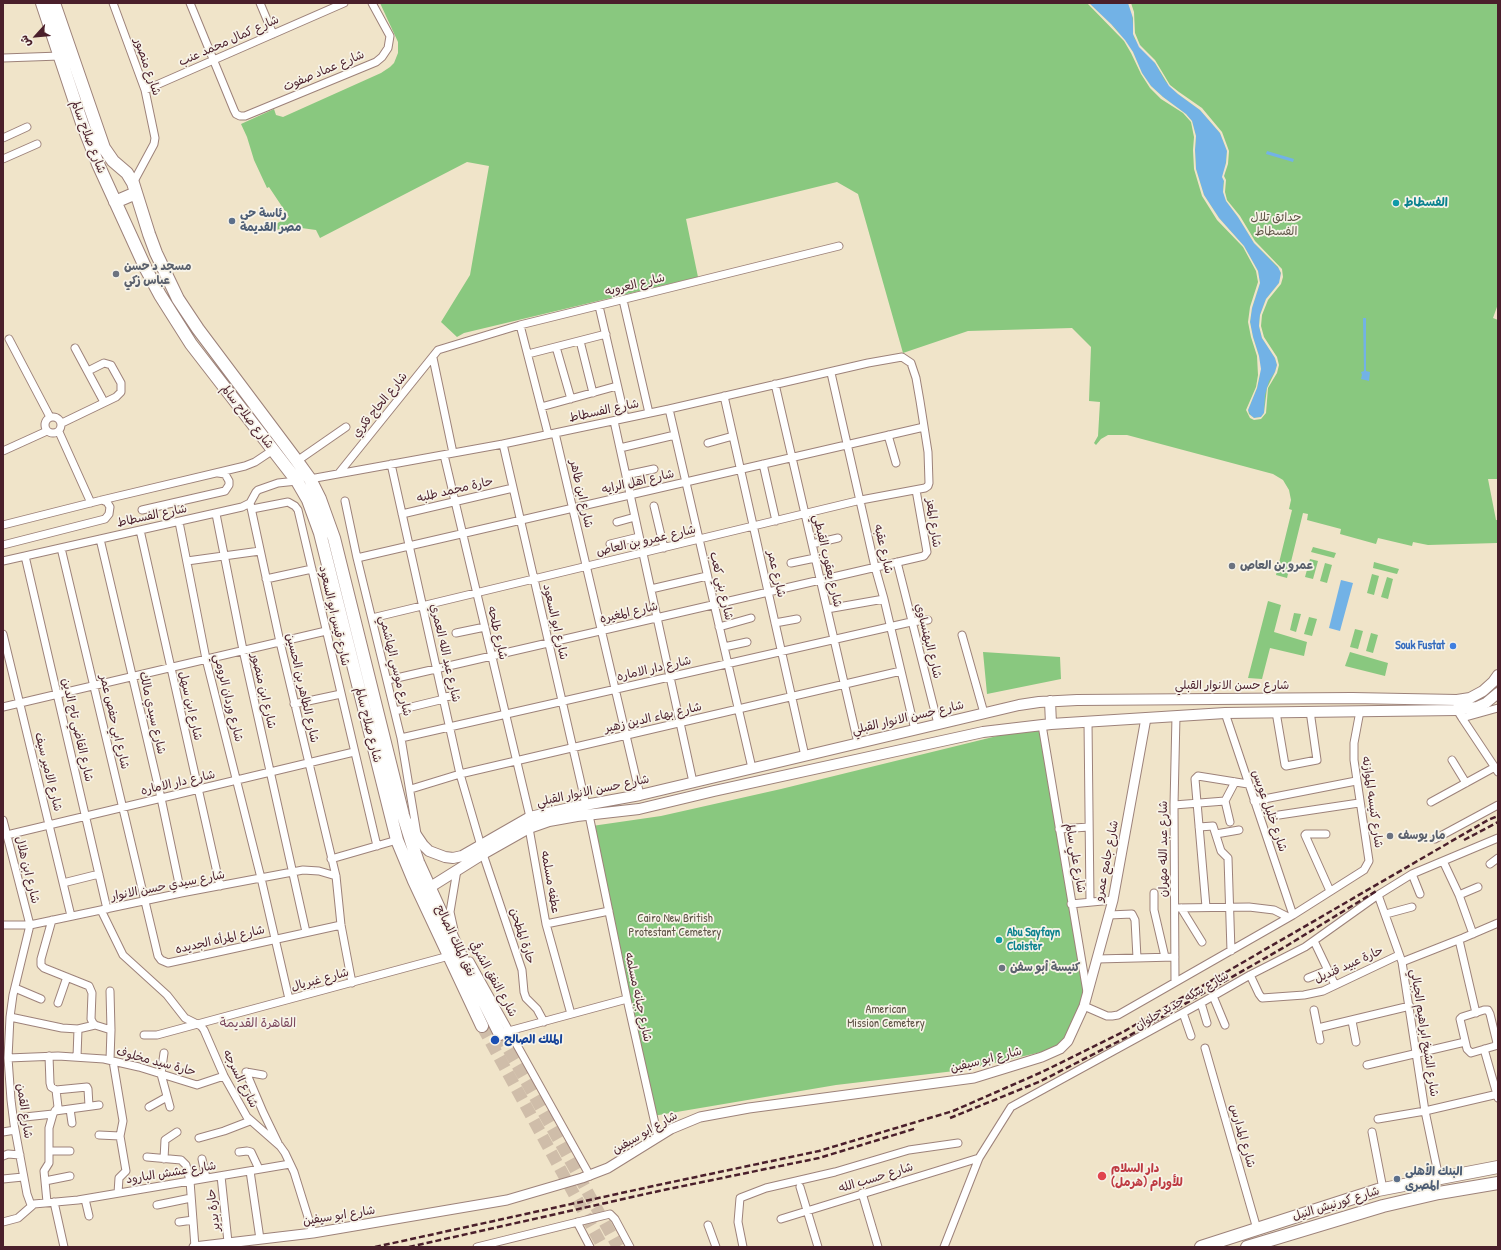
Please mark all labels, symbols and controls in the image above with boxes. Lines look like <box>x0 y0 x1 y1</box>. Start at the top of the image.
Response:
street label: شارع كمال محمد عنب <box>177 12 281 70</box>
north arrow <box>16 16 56 56</box>
text: ش <box>16 33 34 50</box>
street label: شارع منصور <box>130 36 164 98</box>
street label: شارع عماد صفوت <box>281 47 367 95</box>
street label: شارع صلاح سالم <box>67 98 109 176</box>
place label: الفسطاط <box>1404 196 1448 210</box>
marker: الفسطاط <box>1391 198 1401 208</box>
place label: رئاسة حى مصر القديمة <box>240 207 302 235</box>
park label: حدائق تلال الفسطاط <box>1251 211 1301 239</box>
marker: رئاسة حى مصر القديمة <box>227 216 237 226</box>
place label: مسجد د حسن عباس زكي <box>124 260 191 288</box>
marker: مسجد د حسن عباس زكي <box>111 269 121 279</box>
street label: شارع العروبه <box>603 271 667 299</box>
street label: شارع الحاج فكري <box>349 370 411 440</box>
street label: شارع صلاح سالم <box>218 382 276 452</box>
street label: شارع الفسطاط <box>568 397 640 425</box>
street label: شارع ابن طاهر <box>566 458 596 530</box>
street label: شارع اهل الرايه <box>600 467 676 497</box>
street label: حارة محمد طلبه <box>415 474 495 506</box>
street label: شارع المعز <box>922 497 944 549</box>
street label: شارع الفسطاط <box>116 502 188 530</box>
street label: شارع يعقوب القبطي <box>809 513 845 609</box>
street label: شارع عمرو بن العاص <box>595 523 697 559</box>
street label: شارع عقبه <box>870 523 896 575</box>
street label: شارع عمر <box>764 549 788 599</box>
street label: شارع بني كعب <box>706 550 736 622</box>
place label: عمرو بن العاص <box>1240 559 1314 573</box>
marker: عمرو بن العاص <box>1227 561 1237 571</box>
street label: شارع قيس ابو السعود <box>315 564 353 668</box>
street label: شارع ابو السعود <box>539 583 571 661</box>
street label: شارع المغيره <box>598 599 660 627</box>
street label: شارع عبد الله العمري <box>427 602 463 704</box>
street label: شارع البهنساوي <box>912 602 944 680</box>
street label: شارع طلحه <box>484 605 510 661</box>
street label: شارع موسي الهاشمي <box>376 614 414 718</box>
street label: شارع الطاهر بن الحسين <box>282 632 322 744</box>
place label: Souk Fustat <box>1395 639 1445 653</box>
marker: Souk Fustat <box>1448 641 1458 651</box>
street label: شارع ابن منصور <box>247 652 279 730</box>
street label: شارع وردان الرومي <box>210 653 246 743</box>
street label: شارع دار الاماره <box>615 653 693 685</box>
street label: شارع سيدي مالك <box>135 670 169 756</box>
street label: شارع ابن سهل <box>175 670 205 742</box>
street label: شارع ابي حفص عمر <box>96 673 132 771</box>
street label: شارع القاضي تاج الدين <box>58 677 96 783</box>
street label: شارع حسن الانوار القبلي <box>1175 679 1289 693</box>
street label: شارع صلاح سالم <box>352 686 384 764</box>
street label: شارع حسن الانوار القبلي <box>851 698 965 738</box>
street label: شارع بهاء الدين زهير <box>603 700 703 736</box>
street label: شارع الامير سيف <box>31 731 65 813</box>
street label: شارع كنيسه الموازنه <box>1358 755 1386 849</box>
street label: شارع دار الاماره <box>139 767 217 799</box>
street label: شارع خليل عويس <box>1248 768 1290 854</box>
street label: شارع حسن الانوار القبلي <box>535 772 651 810</box>
street label: شارع عبد الله مهران <box>1157 801 1171 897</box>
street label: شارع جامع عمرو <box>1092 819 1122 903</box>
street label: شارع علي سالم <box>1062 822 1088 894</box>
place label: مار يوسف <box>1398 829 1446 843</box>
marker: مار يوسف <box>1385 831 1395 841</box>
street label: شارع ابن هلال <box>12 835 42 905</box>
street label: عطفه مسلمه <box>537 850 563 914</box>
street label: شارع سيدي حسن الانوار <box>110 868 226 904</box>
street label: نفق الملك الصالح <box>432 903 478 979</box>
street label: حارة المطحن <box>506 906 538 966</box>
park label: Cairo New British Protestant Cemetery <box>629 912 721 940</box>
street label: شارع المرأه الجديده <box>174 923 266 957</box>
place label: Abu Sayfayn Cloister <box>1007 926 1060 954</box>
marker: Abu Sayfayn Cloister <box>994 935 1004 945</box>
street label: شارع النفق الشرقي <box>466 938 520 1020</box>
street label: حارة عبيد قنديل <box>1312 943 1386 987</box>
street label: شارع جبانه مسلمه <box>621 951 655 1043</box>
place label: كنيسة أبو سفن <box>1010 961 1080 975</box>
marker: كنيسة أبو سفن <box>997 963 1007 973</box>
street label: شارع غبريال <box>289 965 351 995</box>
street label: شارع سكه حديد حلوان <box>1133 968 1231 1034</box>
street label: شارع الشيخ ابراهيم الجبالي <box>1407 968 1441 1098</box>
park label: American Mission Cemetery <box>847 1003 925 1031</box>
district label: القاهرة القديمة <box>220 1016 296 1032</box>
place label: الملك الصالح <box>504 1033 563 1047</box>
marker: الملك الصالح <box>489 1034 501 1046</box>
street label: حارة سيد مخلوف <box>115 1044 197 1080</box>
street label: شارع ابو سيفين <box>949 1044 1023 1076</box>
street label: شارع السرجه <box>219 1048 261 1110</box>
street label: شارع القمن <box>13 1082 35 1140</box>
street label: شارع المدارس <box>1226 1103 1258 1169</box>
street label: شارع ابو سيفين <box>610 1108 680 1158</box>
street label: شارع عشش البارود <box>125 1159 217 1187</box>
street label: شارع حسب الله <box>837 1160 915 1196</box>
place label: دار السلام للأورام (هرمل) <box>1111 1162 1183 1190</box>
place label: البنك الأهلى المصرى <box>1405 1165 1463 1193</box>
marker: دار السلام للأورام (هرمل) <box>1096 1170 1108 1182</box>
marker: البنك الأهلى المصرى <box>1392 1174 1402 1184</box>
street label: شارع كورنيش النيل <box>1291 1184 1381 1224</box>
street label: حارة بدير <box>204 1188 224 1232</box>
street label: شارع ابو سيفين <box>302 1203 376 1229</box>

